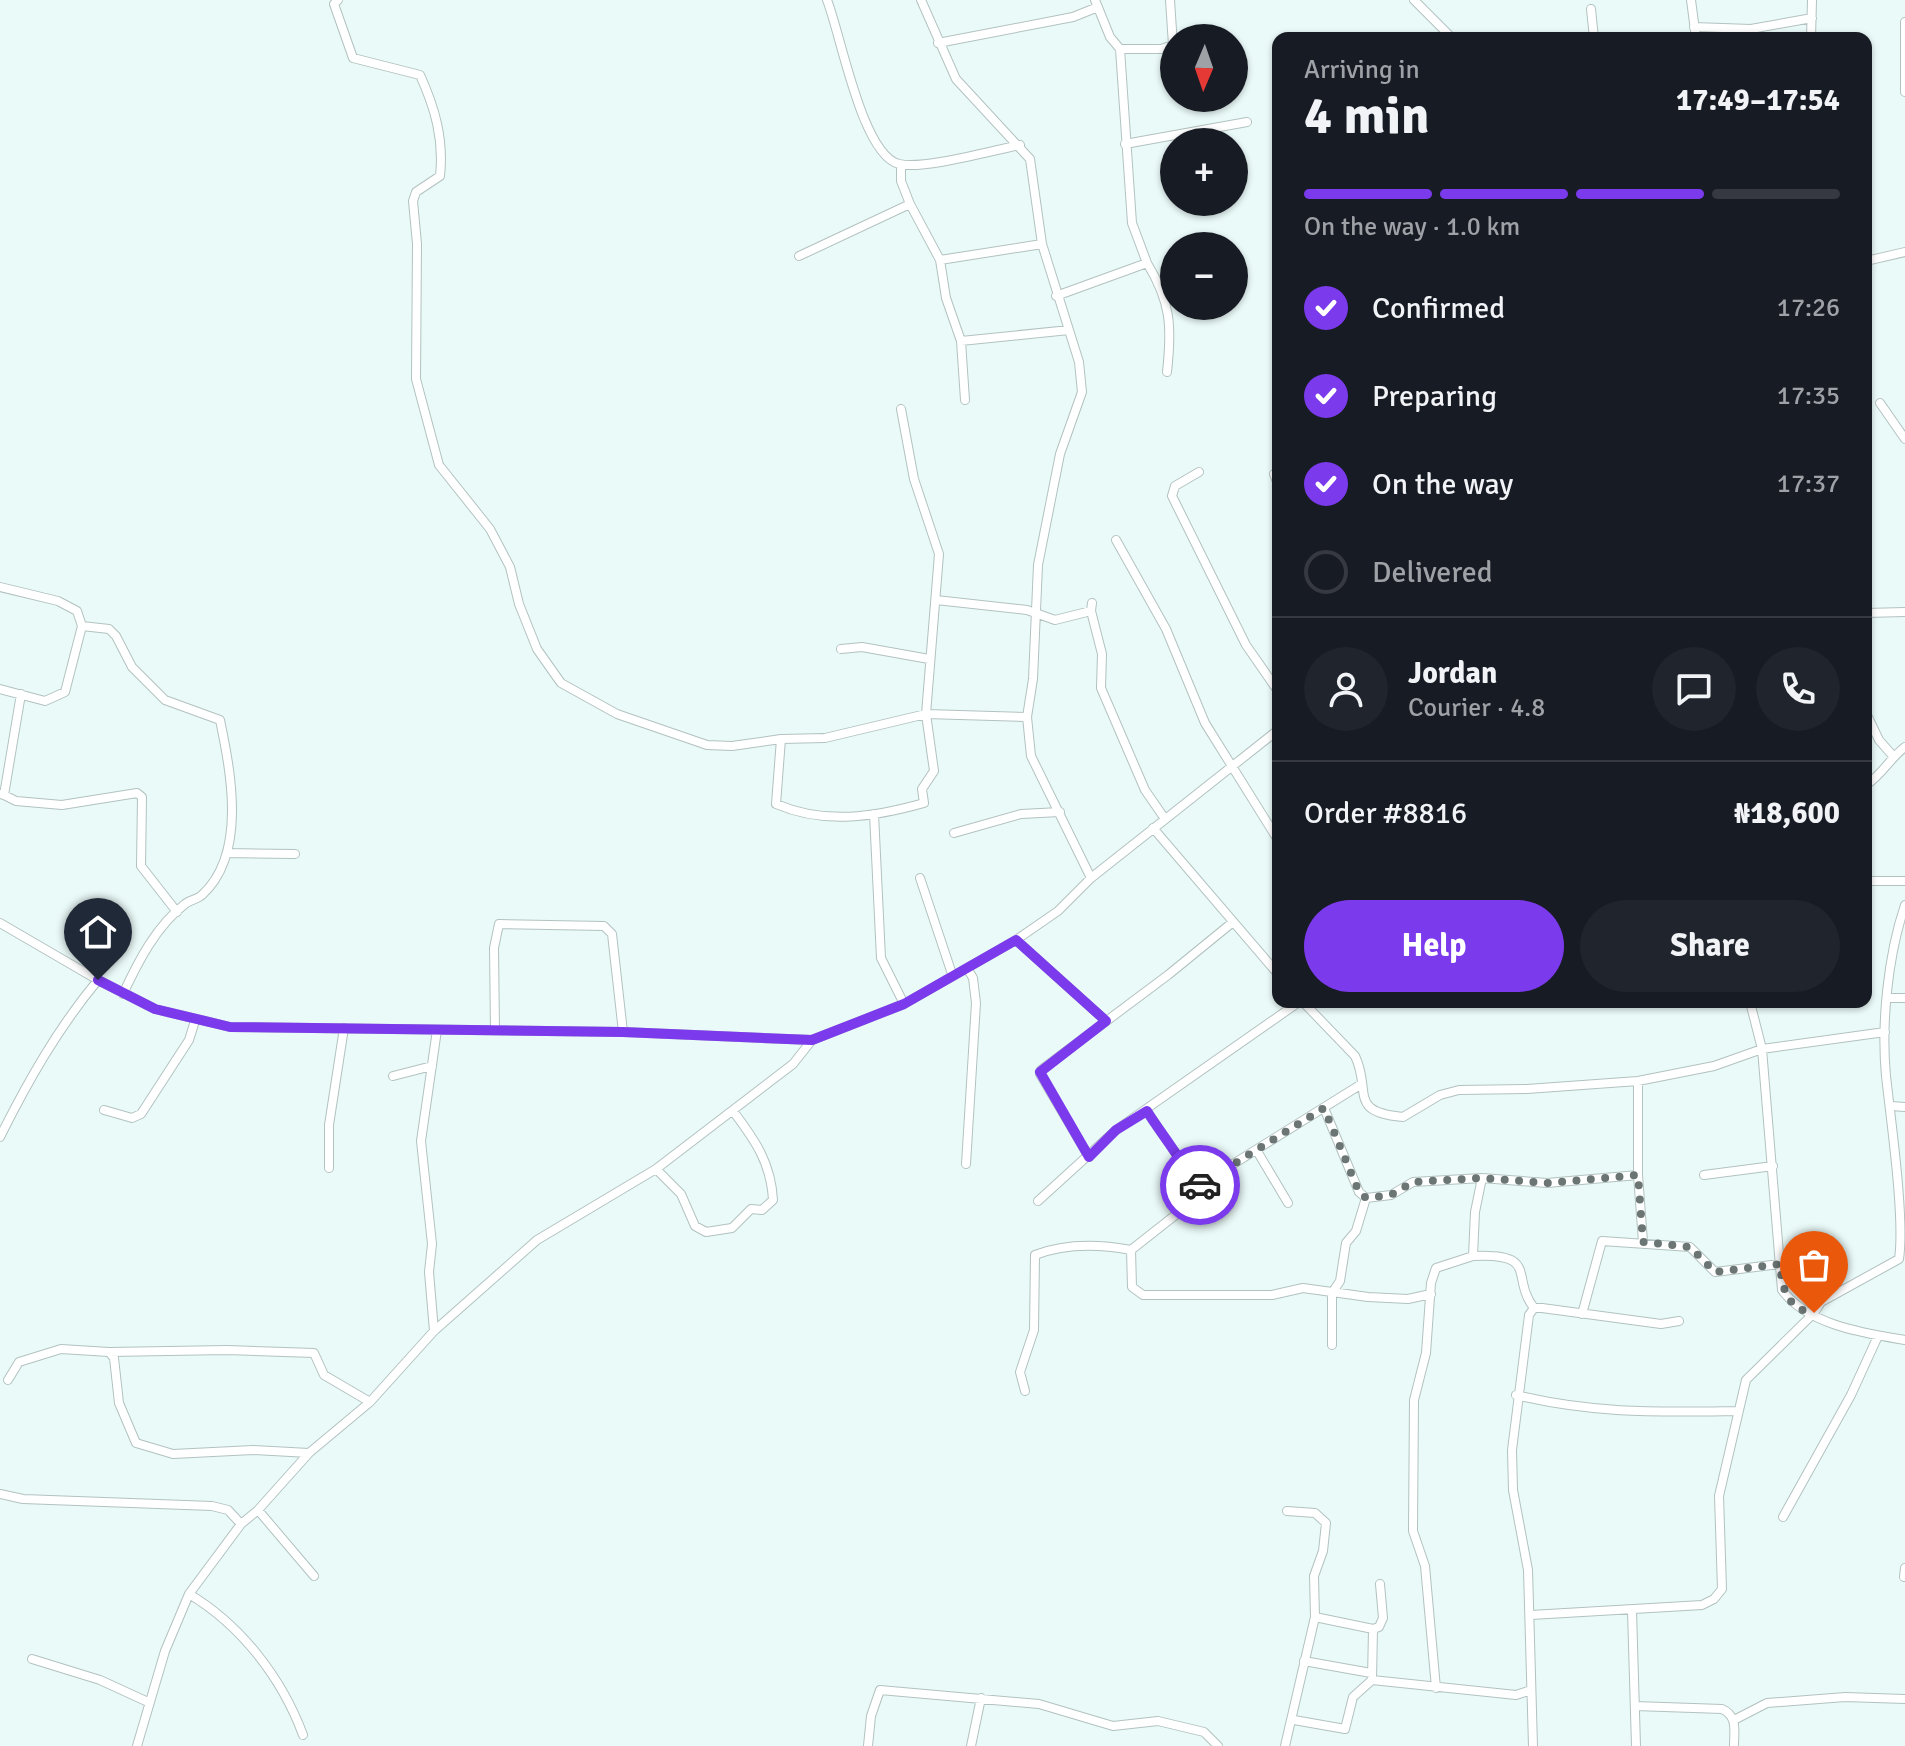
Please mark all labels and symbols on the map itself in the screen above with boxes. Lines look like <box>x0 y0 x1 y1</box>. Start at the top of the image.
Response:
north arrow <box>1160 24 1248 112</box>
pin <box>64 898 132 980</box>
courier <box>1160 1145 1240 1225</box>
pin <box>1780 1231 1848 1313</box>

